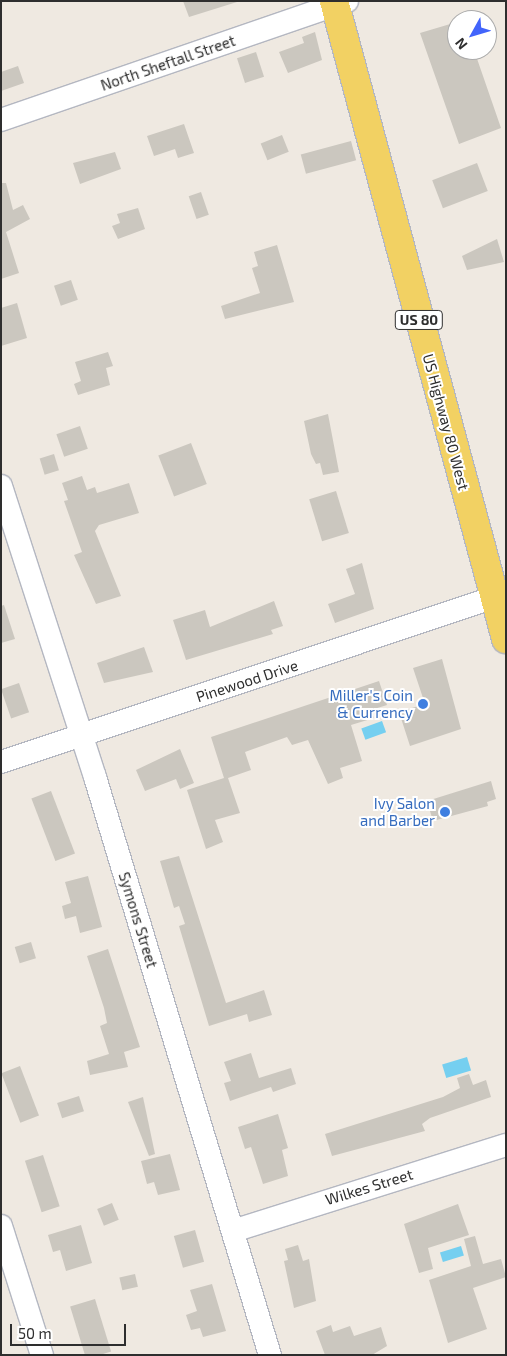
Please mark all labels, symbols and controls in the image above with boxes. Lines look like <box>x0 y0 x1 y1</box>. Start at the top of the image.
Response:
north arrow <box>447 10 497 60</box>
street label: North Sheftall Street <box>98 31 238 95</box>
text: N <box>451 35 471 53</box>
road number: US 80 <box>394 308 444 332</box>
street label: US Highway 80 West <box>419 351 473 493</box>
street label: Pinewood Drive <box>194 656 300 706</box>
place label: Miller's Coin & Currency <box>330 686 413 721</box>
marker: Miller's Coin & Currency <box>417 698 429 710</box>
place label: Ivy Salon and Barber <box>360 794 435 829</box>
marker: Ivy Salon and Barber <box>439 806 451 818</box>
street label: Symons Street <box>115 870 161 970</box>
street label: Wilkes Street <box>323 1165 415 1209</box>
scale bar <box>12 1314 129 1346</box>
text: 50 m <box>18 1324 52 1342</box>

